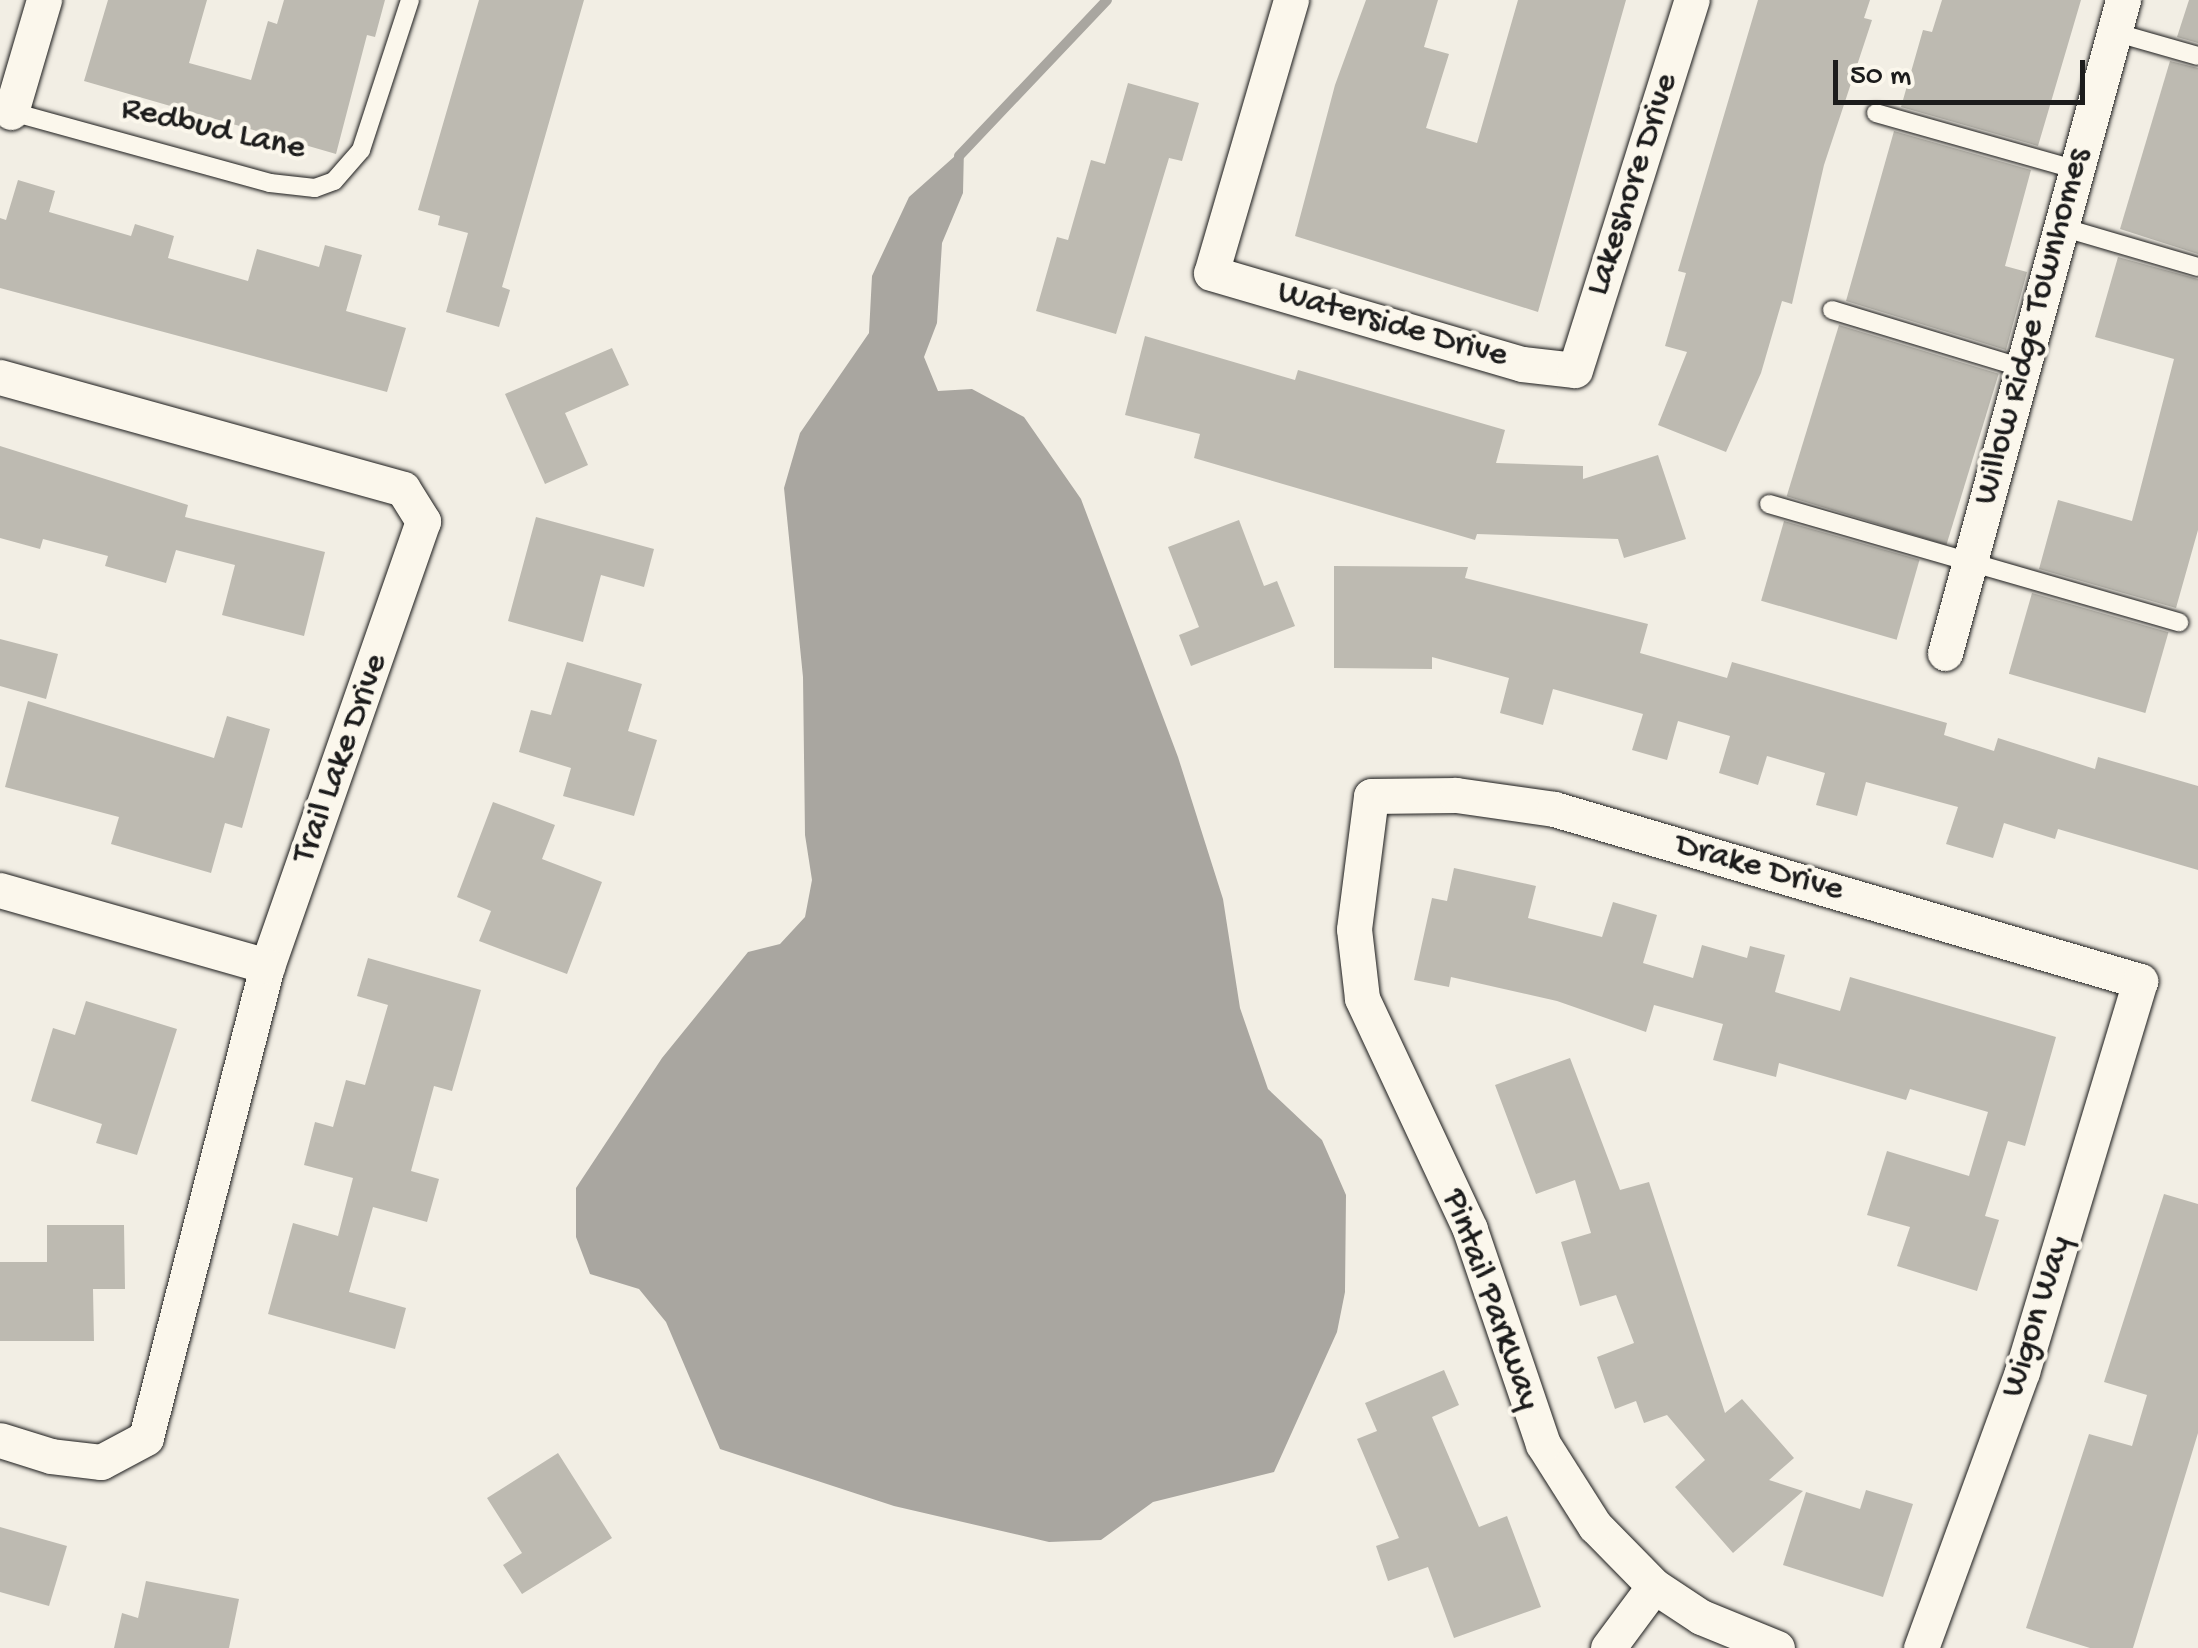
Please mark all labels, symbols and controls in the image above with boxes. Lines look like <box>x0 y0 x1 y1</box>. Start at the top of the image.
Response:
scale bar <box>1838 40 2090 102</box>
text: 50 m <box>1850 60 1911 95</box>
street label: Lakeshore Drive <box>1578 69 1690 301</box>
street label: Redbud Lane <box>117 88 309 172</box>
street label: Willow Ridge Townhomes <box>1966 144 2102 510</box>
street label: Waterside Drive <box>1272 273 1512 379</box>
street label: Trail Lake Drive <box>285 649 399 869</box>
street label: Drake Drive <box>1670 825 1848 913</box>
street label: Pintail Parkway <box>1431 1184 1549 1416</box>
street label: Wigon Way <box>1994 1231 2082 1403</box>

